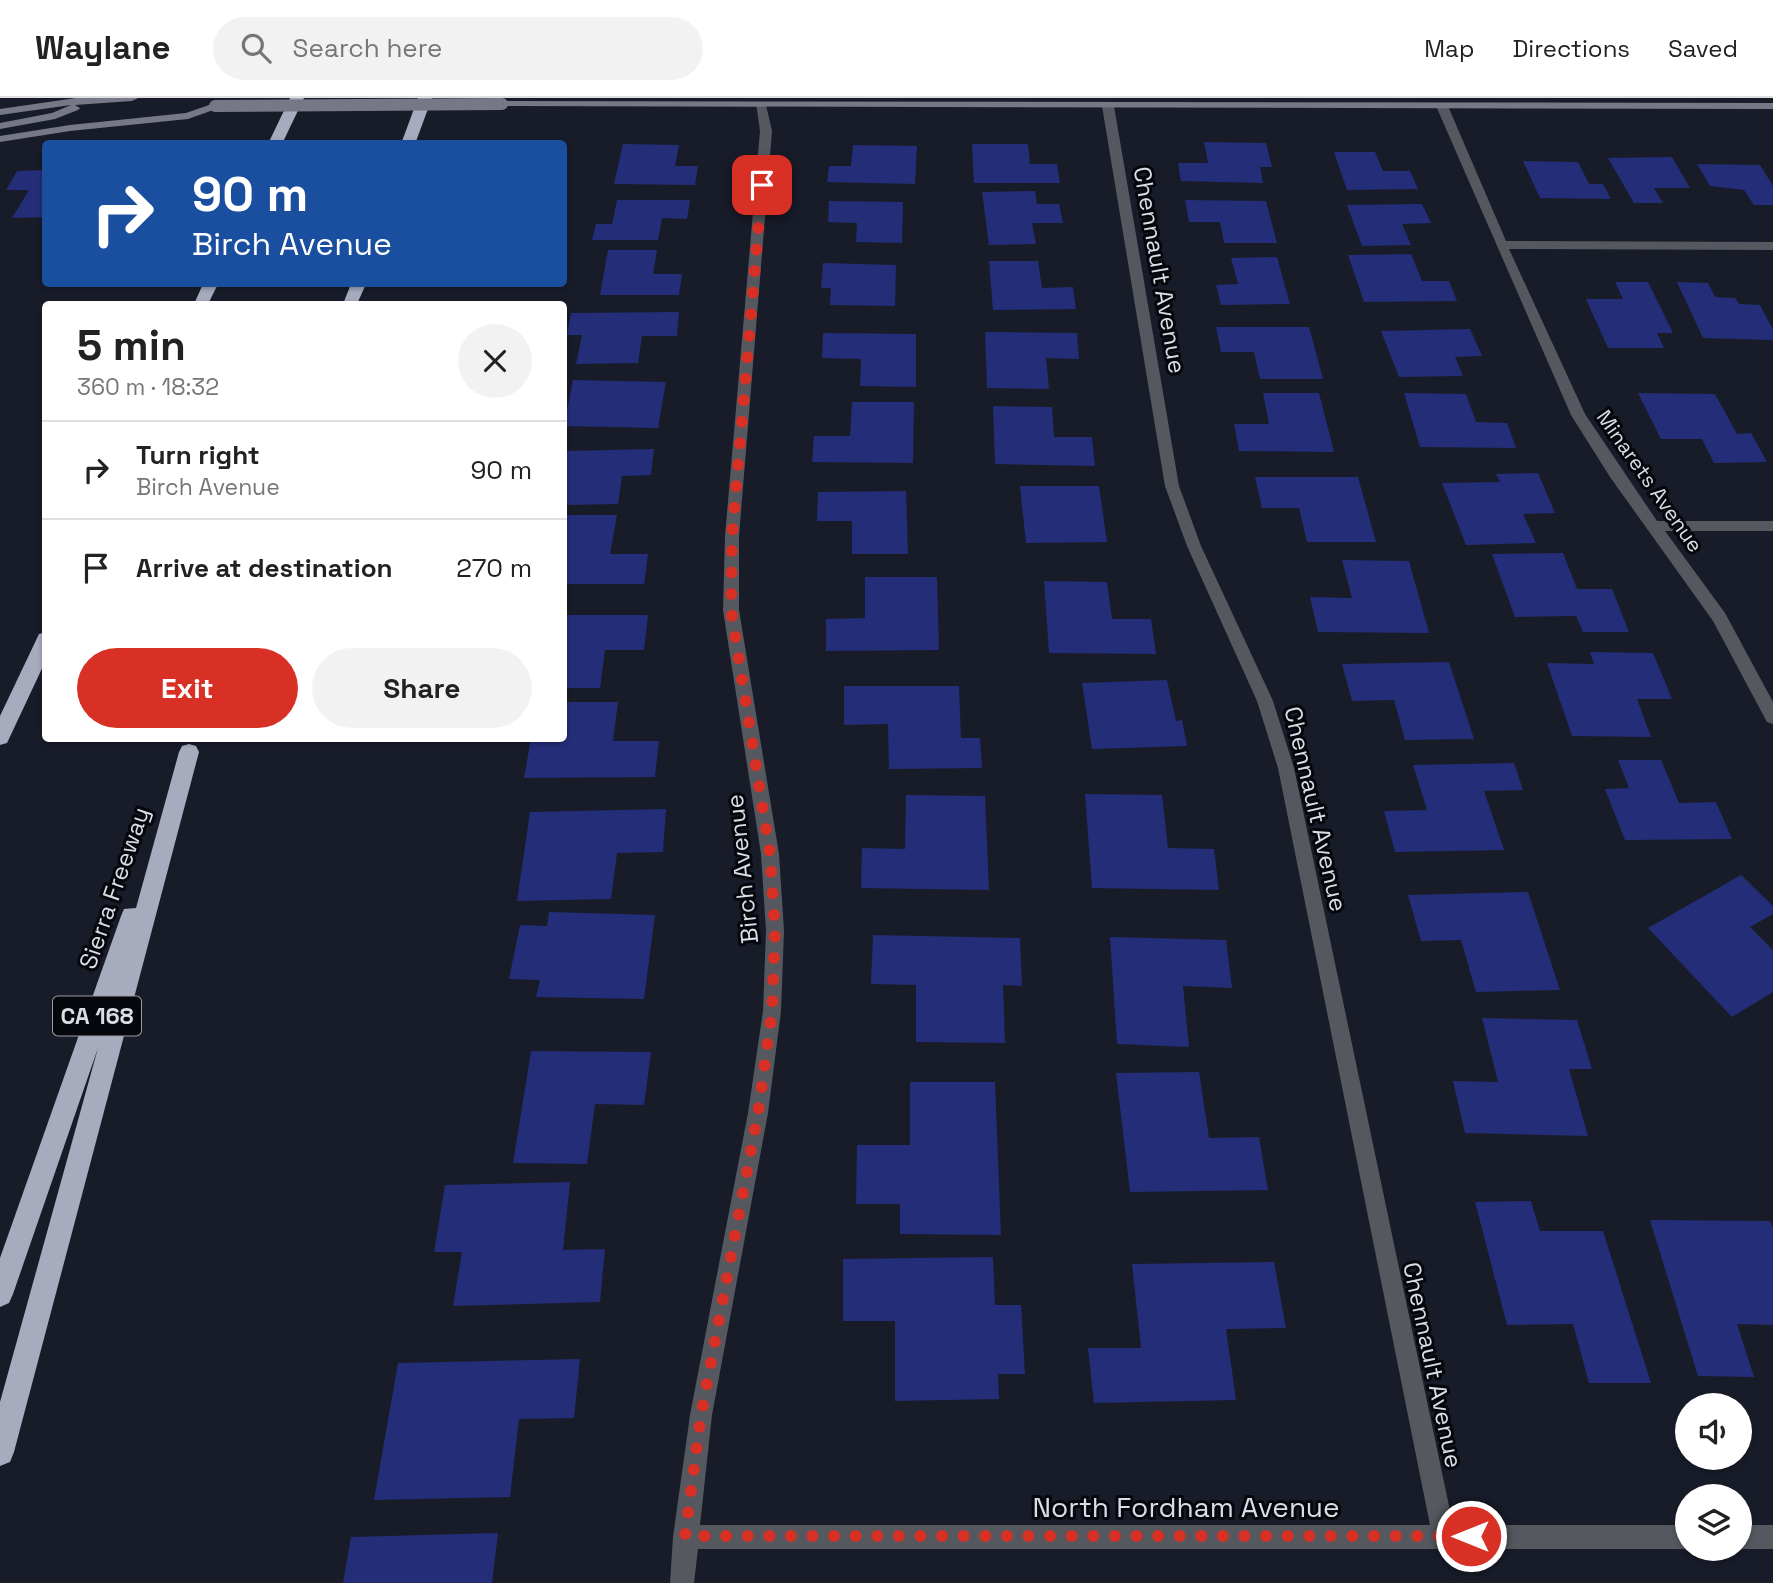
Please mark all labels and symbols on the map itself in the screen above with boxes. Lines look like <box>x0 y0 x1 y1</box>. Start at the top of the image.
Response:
pin <box>732 155 792 215</box>
street label: Chennault Avenue <box>1127 164 1193 376</box>
street label: Minarets Avenue <box>1591 405 1709 557</box>
street label: Chennault Avenue <box>1277 703 1355 915</box>
street label: Birch Avenue <box>719 793 765 945</box>
street label: Sierra Freeway <box>72 803 156 973</box>
road number: CA 168 <box>53 996 141 1035</box>
street label: Chennault Avenue <box>1396 1259 1470 1471</box>
street label: North Fordham Avenue <box>1032 1489 1340 1525</box>
position arrow <box>1434 1499 1508 1573</box>

